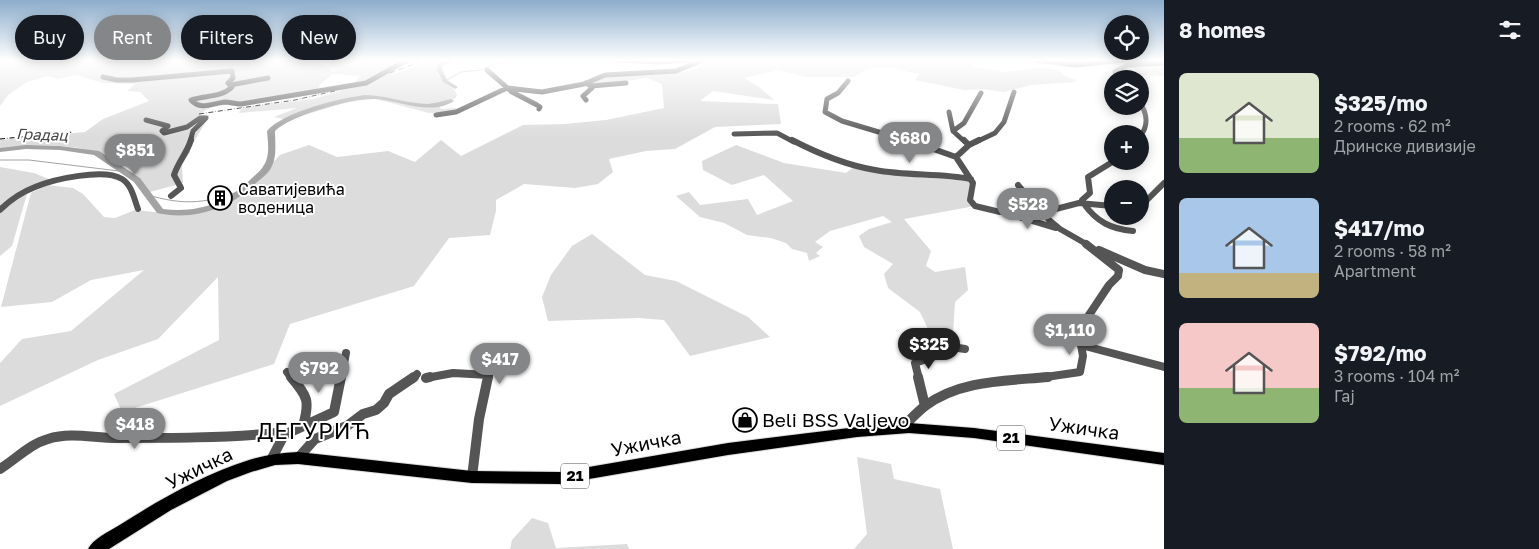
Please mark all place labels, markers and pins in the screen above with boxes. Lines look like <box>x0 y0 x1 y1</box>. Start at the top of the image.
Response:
pin: $680 <box>880 121 940 164</box>
pin: $851 <box>105 134 165 176</box>
place label: Саватијевића воденица <box>238 179 345 217</box>
building icon: Саватијевића воденица <box>207 185 233 211</box>
pin: $528 <box>998 188 1058 230</box>
pin: $1,110 <box>1029 314 1111 356</box>
pin: $325 <box>899 328 959 370</box>
pin: $417 <box>470 342 530 385</box>
pin: $792 <box>289 352 349 394</box>
shop icon: Beli BSS Valjevo <box>732 407 758 433</box>
pin: $418 <box>105 408 165 450</box>
place label: Beli BSS Valjevo <box>762 408 909 431</box>

